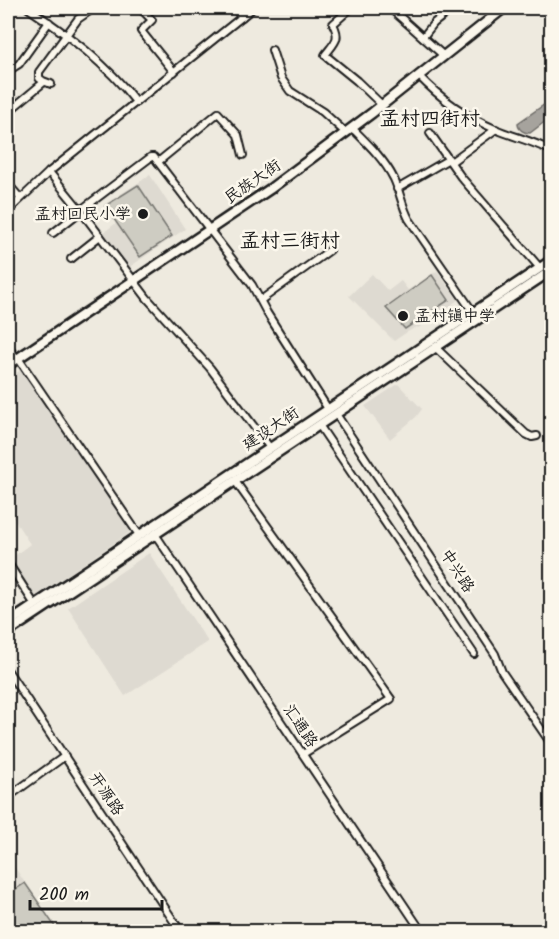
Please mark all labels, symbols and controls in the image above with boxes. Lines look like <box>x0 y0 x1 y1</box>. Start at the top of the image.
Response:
district label: 孟村四街村 <box>380 104 480 136</box>
street label: 民族大街 <box>220 153 286 211</box>
place label: 孟村回民小学 <box>35 202 131 227</box>
marker: 孟村回民小学 <box>136 207 150 221</box>
district label: 孟村三街村 <box>240 226 340 258</box>
place label: 孟村镇中学 <box>415 304 495 329</box>
marker: 孟村镇中学 <box>396 309 410 323</box>
street label: 建设大街 <box>237 401 305 457</box>
street label: 中兴路 <box>433 544 481 598</box>
street label: 汇通路 <box>276 699 324 753</box>
street label: 开源路 <box>82 767 130 821</box>
scale bar <box>30 873 162 911</box>
text: 200 m <box>39 881 89 910</box>

